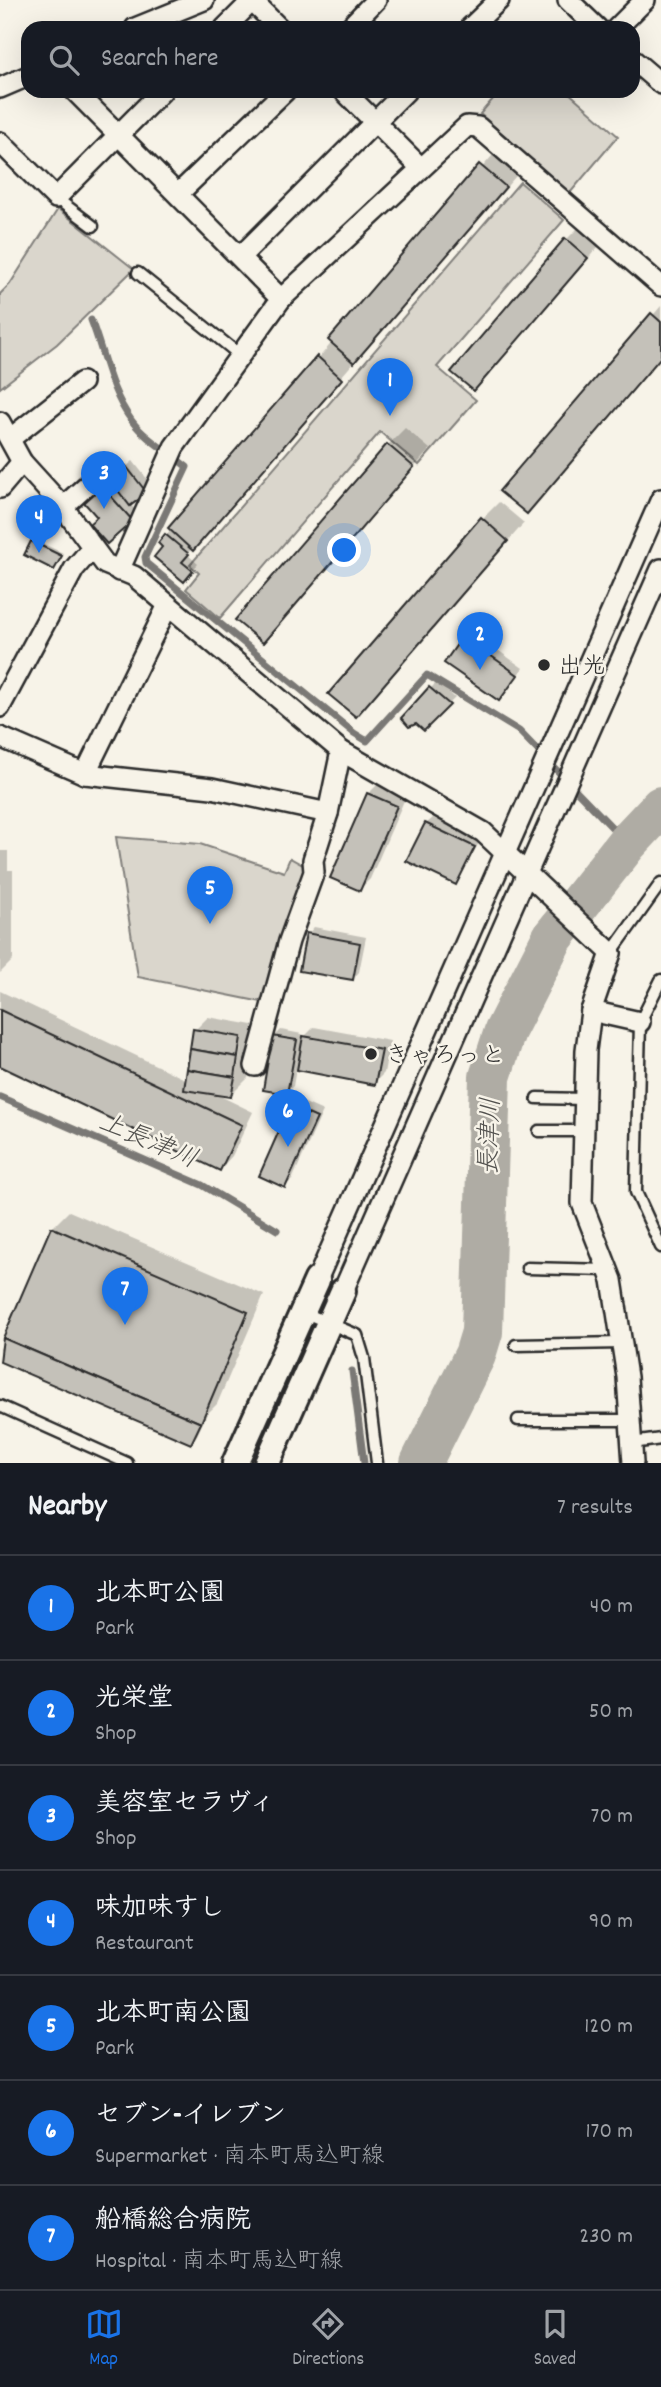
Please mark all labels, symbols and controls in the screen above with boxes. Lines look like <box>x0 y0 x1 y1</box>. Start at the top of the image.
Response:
search box <box>21 21 640 98</box>
icon: search <box>45 41 83 79</box>
text: Search here <box>101 41 219 78</box>
pin: 1 <box>367 358 413 416</box>
pin: 3 <box>81 451 127 509</box>
pin: 4 <box>16 495 62 553</box>
your location <box>327 533 361 567</box>
pin: 2 <box>457 612 503 670</box>
place label: 出光 <box>558 651 606 685</box>
marker: 出光 <box>536 657 552 673</box>
pin: 5 <box>187 866 233 924</box>
place label: きゃろっと <box>385 1040 505 1074</box>
marker: きゃろっと <box>363 1046 379 1062</box>
pin: 6 <box>265 1089 311 1147</box>
water label: 長津川 <box>472 1096 511 1176</box>
water label: 上長津川 <box>93 1105 203 1180</box>
pin: 7 <box>102 1267 148 1325</box>
text: Nearby <box>28 1487 106 1530</box>
text: 7 results <box>557 1492 633 1525</box>
text: 北本町公園 <box>95 1576 225 1613</box>
text: 1 <box>48 1591 54 1624</box>
text: 40 m <box>590 1591 633 1624</box>
text: Park <box>95 1613 134 1646</box>
text: 光栄堂 <box>95 1681 173 1718</box>
text: 2 <box>46 1696 56 1729</box>
text: 50 m <box>589 1696 633 1729</box>
text: Shop <box>95 1718 137 1751</box>
text: 美容室セラヴィ <box>95 1786 275 1823</box>
text: 3 <box>46 1801 56 1834</box>
text: 70 m <box>591 1801 633 1834</box>
text: Shop <box>95 1823 137 1856</box>
text: 味加味すし <box>95 1891 225 1928</box>
text: 4 <box>46 1906 56 1939</box>
text: 90 m <box>589 1906 633 1939</box>
text: Restaurant <box>95 1928 194 1961</box>
text: 北本町南公園 <box>95 1996 251 2033</box>
text: 5 <box>46 2011 56 2044</box>
text: 120 m <box>584 2011 633 2044</box>
text: Park <box>95 2033 134 2066</box>
text: セブン-イレブン <box>95 2098 286 2135</box>
text: 6 <box>45 2116 57 2149</box>
text: 170 m <box>586 2116 633 2149</box>
text: Supermarket · 南本町馬込町線 <box>95 2141 384 2174</box>
text: 船橋総合病院 <box>95 2203 251 2240</box>
text: 7 <box>47 2221 55 2254</box>
text: 230 m <box>579 2221 633 2254</box>
text: Hospital · 南本町馬込町線 <box>95 2246 343 2279</box>
tab: Map <box>85 2305 123 2374</box>
tab: Directions <box>292 2305 364 2374</box>
tab: Saved <box>534 2305 576 2374</box>

